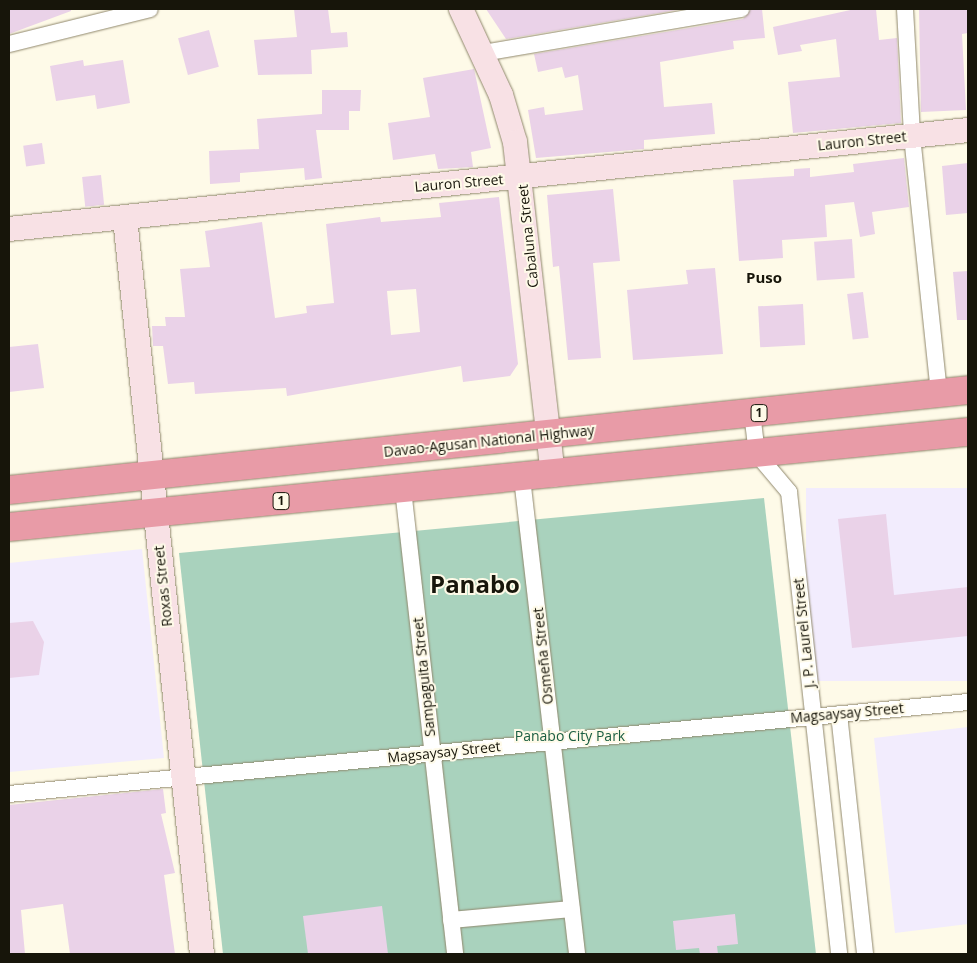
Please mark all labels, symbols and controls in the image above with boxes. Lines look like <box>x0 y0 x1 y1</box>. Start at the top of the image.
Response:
street label: Lauron Street <box>817 128 907 154</box>
street label: Lauron Street <box>414 171 504 195</box>
street label: Cabaluna Street <box>514 183 542 289</box>
district label: Puso <box>746 269 782 287</box>
road number: 1 <box>750 403 768 422</box>
street label: Davao-Agusan National Highway <box>383 422 595 460</box>
road number: 1 <box>272 492 290 511</box>
street label: Roxas Street <box>150 545 176 627</box>
district label: Panabo <box>430 570 520 598</box>
street label: J. P. Laurel Street <box>790 577 818 689</box>
street label: Osmeña Street <box>530 607 556 705</box>
street label: Sampaguita Street <box>409 616 439 738</box>
street label: Magsaysay Street <box>790 700 904 726</box>
park label: Panabo City Park <box>515 728 625 744</box>
street label: Magsaysay Street <box>387 738 501 766</box>

